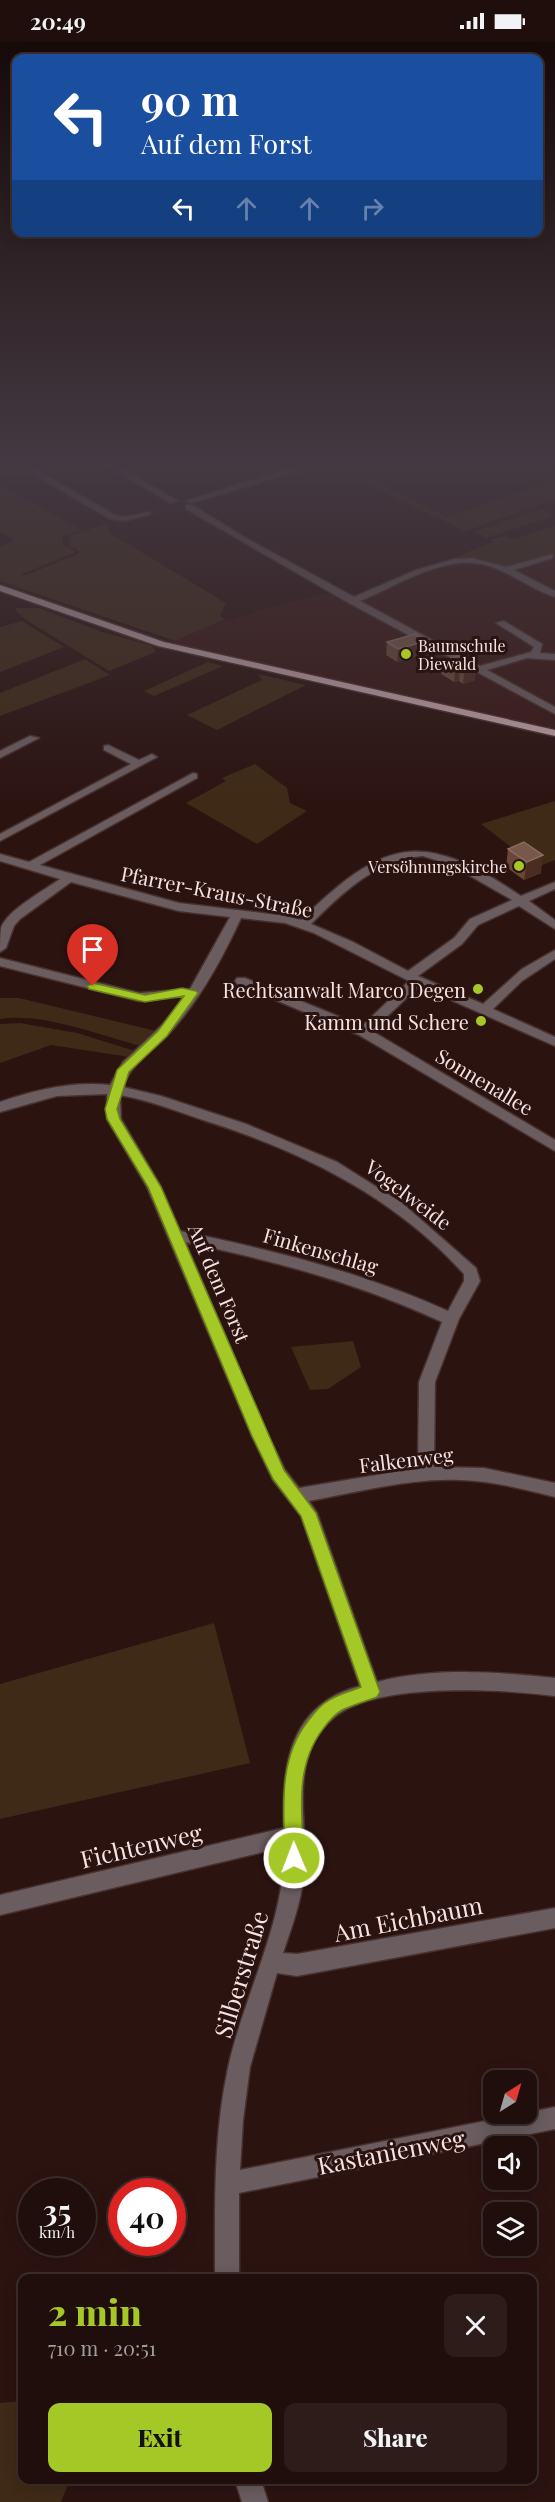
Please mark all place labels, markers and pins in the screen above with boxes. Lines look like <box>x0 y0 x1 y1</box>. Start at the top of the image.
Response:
place label: Baumschule Diewald <box>418 635 506 674</box>
marker: Baumschule Diewald <box>399 647 413 661</box>
place label: Versöhnungskirche <box>367 856 507 877</box>
marker: Versöhnungskirche <box>512 859 526 873</box>
pin <box>67 924 118 986</box>
place label: Rechtsanwalt Marco Degen <box>223 976 466 1003</box>
marker: Rechtsanwalt Marco Degen <box>471 982 485 996</box>
place label: Kamm und Schere <box>304 1008 469 1035</box>
marker: Kamm und Schere <box>474 1014 488 1028</box>

